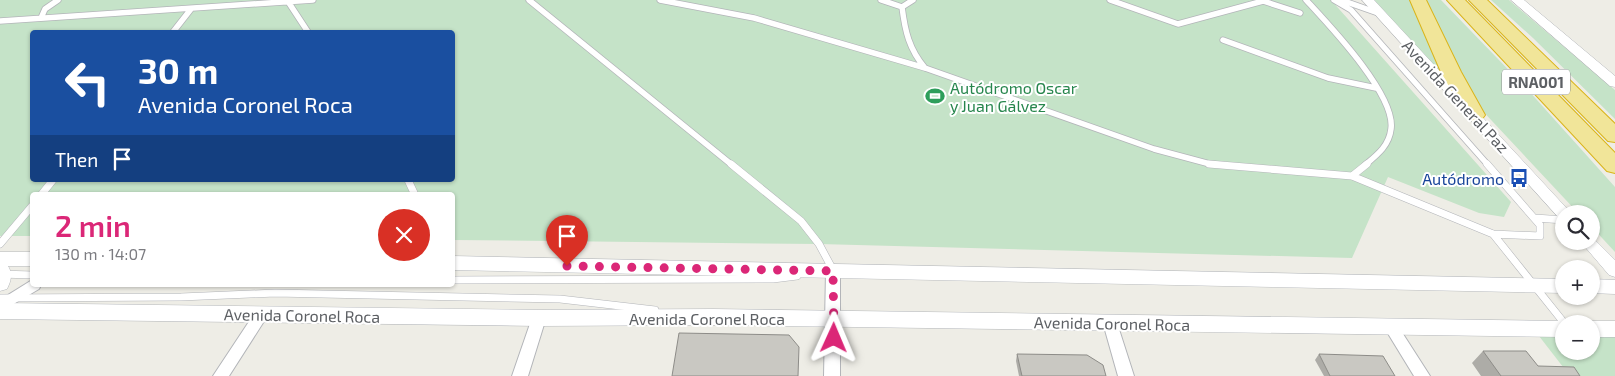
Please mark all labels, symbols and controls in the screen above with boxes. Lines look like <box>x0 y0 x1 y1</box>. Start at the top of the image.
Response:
street label: Avenida General Paz <box>1399 36 1513 156</box>
text: 30 m <box>138 49 218 91</box>
icon: left <box>55 50 120 115</box>
road number: RNA001 <box>1502 70 1570 94</box>
place label: Autódromo Oscar y Juan Gálvez <box>950 78 1078 115</box>
sports icon: Autódromo Oscar y Juan Gálvez <box>924 85 946 107</box>
text: Avenida Coronel Roca <box>138 91 353 117</box>
icon: arrive <box>108 145 136 173</box>
text: Then <box>55 148 98 171</box>
bus stop icon: Autódromo <box>1508 167 1530 189</box>
place label: Autódromo <box>1422 169 1504 188</box>
map controls <box>1555 205 1600 360</box>
button: search <box>1555 205 1600 250</box>
text: 2 min <box>55 207 131 243</box>
button: close <box>378 209 430 261</box>
pin <box>546 215 588 266</box>
icon: arrive <box>553 222 581 250</box>
text: 130 m · 14:07 <box>55 244 146 263</box>
button: + <box>1555 260 1600 305</box>
street label: Avenida Coronel Roca <box>224 304 380 326</box>
street label: Avenida Coronel Roca <box>629 309 785 328</box>
position arrow <box>807 311 859 363</box>
street label: Avenida Coronel Roca <box>1034 312 1190 334</box>
button: − <box>1555 315 1600 360</box>

